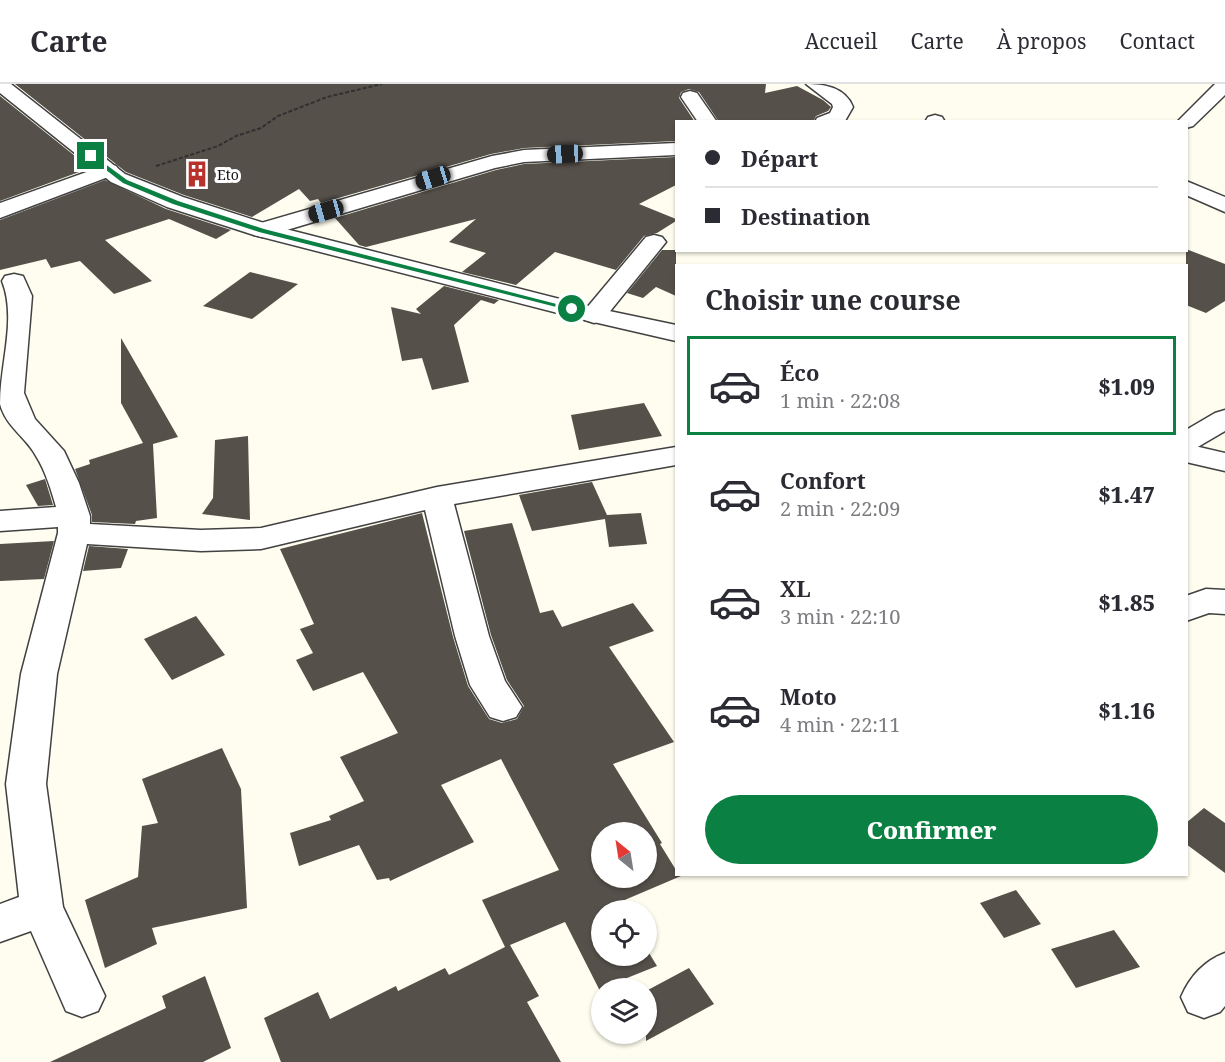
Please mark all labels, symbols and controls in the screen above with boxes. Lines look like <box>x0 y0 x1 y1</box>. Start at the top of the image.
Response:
text: Carte <box>30 22 108 60</box>
text: Accueil <box>805 27 878 55</box>
text: Carte <box>911 27 964 55</box>
text: À propos <box>997 27 1087 55</box>
text: Contact <box>1120 27 1195 55</box>
route end <box>77 142 104 169</box>
text: Départ <box>741 143 818 173</box>
car <box>547 144 583 164</box>
building icon: Eto <box>182 159 212 189</box>
car <box>413 164 453 192</box>
place label: Eto <box>217 165 239 184</box>
car <box>306 197 346 225</box>
text: Destination <box>741 201 870 231</box>
text: Choisir une course <box>705 281 961 318</box>
route start <box>558 295 585 322</box>
text: Éco <box>780 357 819 387</box>
icon: car <box>708 359 762 413</box>
text: $1.09 <box>1098 371 1155 401</box>
text: 1 min · 22:08 <box>780 387 900 414</box>
text: Confort <box>780 465 866 495</box>
icon: car <box>708 467 762 521</box>
text: $1.47 <box>1098 479 1155 509</box>
text: 2 min · 22:09 <box>780 495 900 522</box>
text: XL <box>780 573 811 603</box>
icon: car <box>708 575 762 629</box>
text: $1.85 <box>1098 587 1155 617</box>
text: 3 min · 22:10 <box>780 603 900 630</box>
text: Moto <box>780 681 837 711</box>
icon: car <box>708 683 762 737</box>
text: $1.16 <box>1098 695 1155 725</box>
text: 4 min · 22:11 <box>780 711 900 738</box>
button: Confirmer <box>705 795 1158 864</box>
north arrow <box>591 822 657 888</box>
map controls <box>591 822 657 1044</box>
button: locate <box>591 900 657 966</box>
button: layers <box>591 978 657 1044</box>

